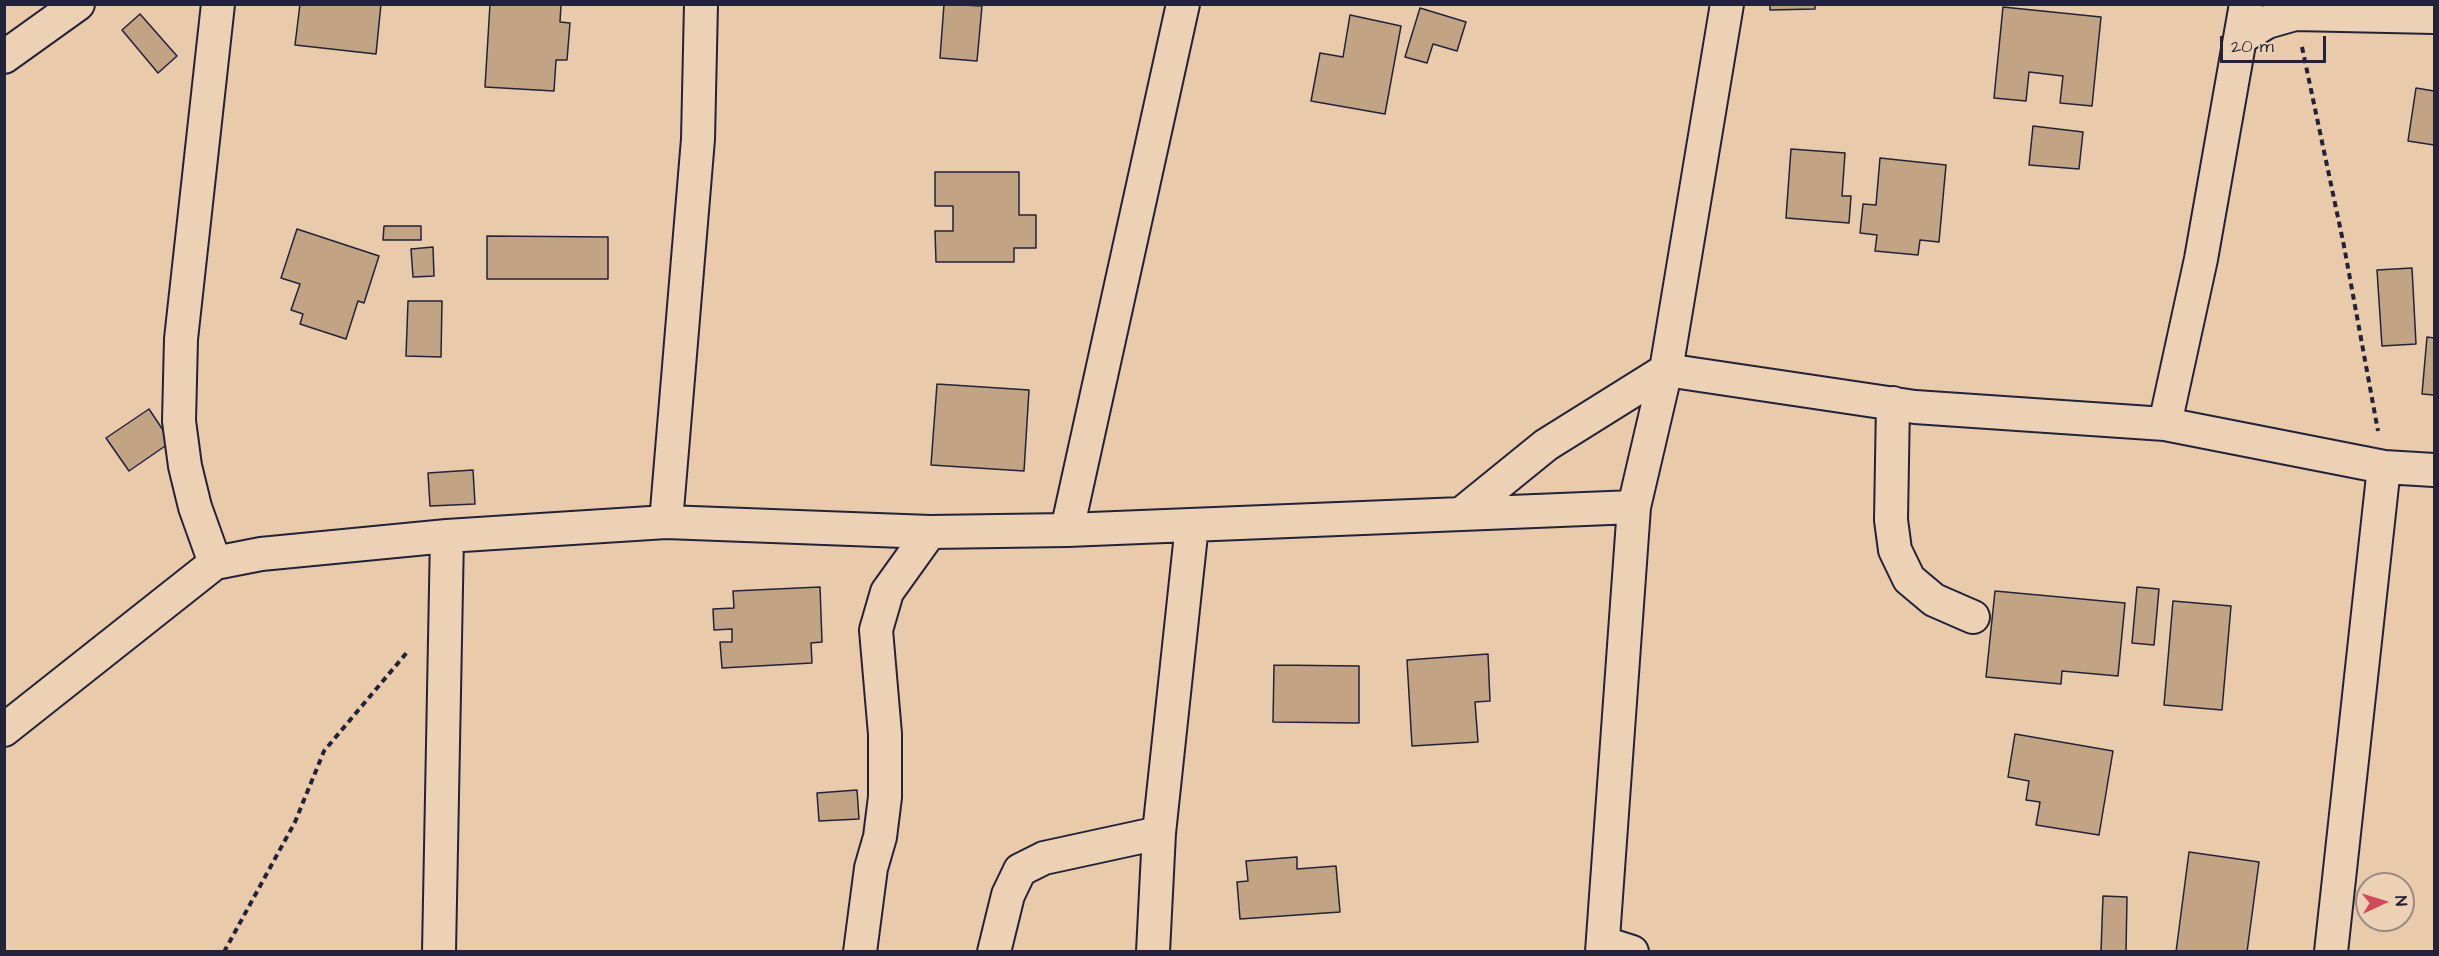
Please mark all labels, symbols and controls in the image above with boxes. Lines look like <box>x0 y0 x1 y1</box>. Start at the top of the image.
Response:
scale bar <box>2223 24 2330 62</box>
text: 20 m <box>2231 34 2274 59</box>
north arrow <box>2355 872 2415 932</box>
text: N <box>2390 895 2412 907</box>

